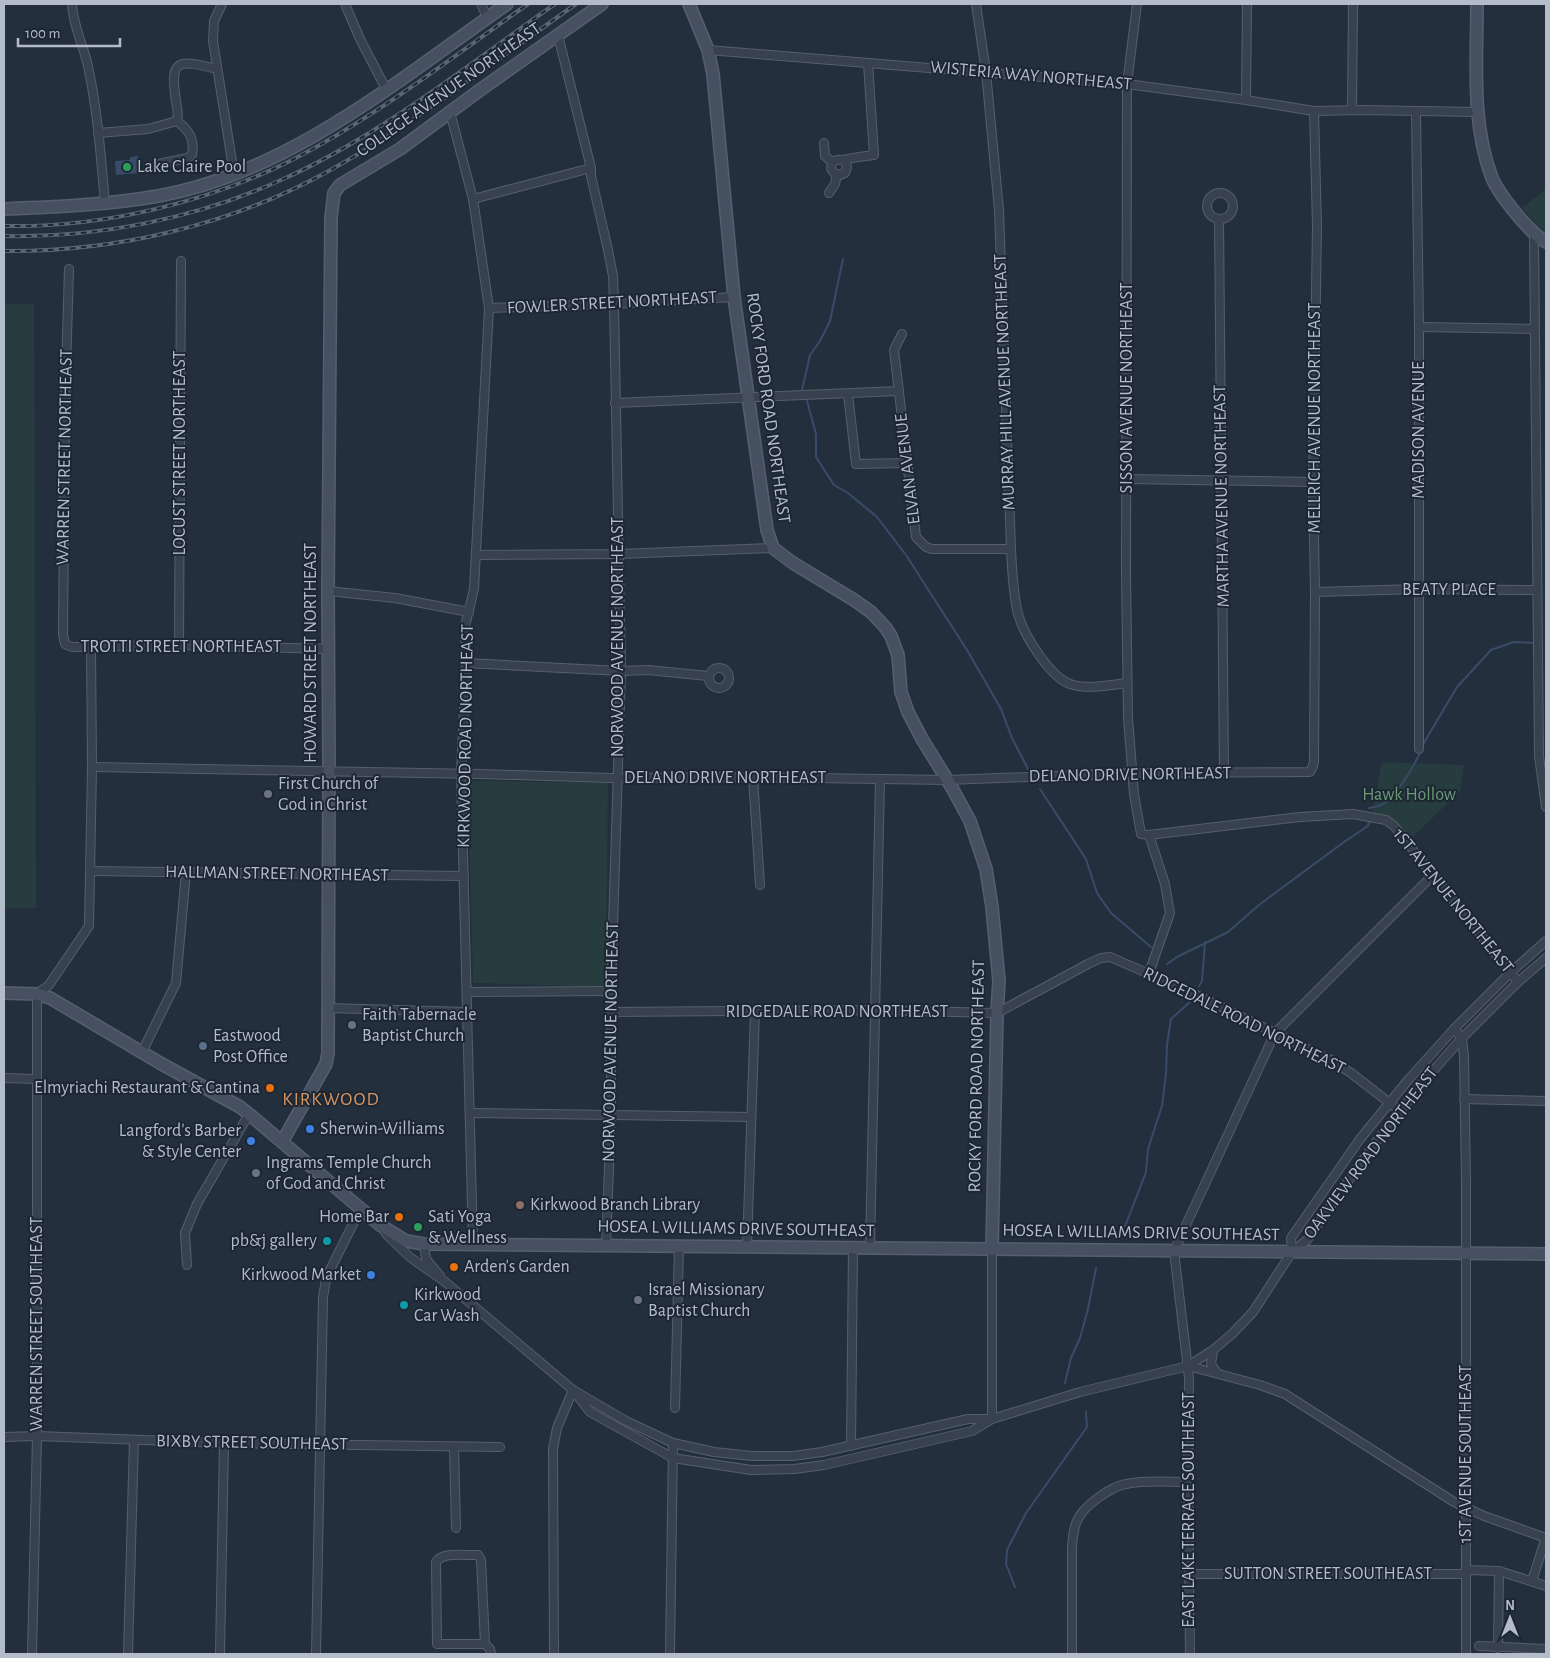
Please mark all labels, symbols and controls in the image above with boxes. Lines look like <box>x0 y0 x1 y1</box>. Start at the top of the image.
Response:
scale bar <box>18 15 120 47</box>
street label: COLLEGE AVENUE NORTHEAST <box>353 19 545 161</box>
text: 100 m <box>25 26 60 41</box>
street label: WISTERIA WAY NORTHEAST <box>929 58 1133 94</box>
place label: Lake Claire Pool <box>137 158 246 176</box>
marker: Lake Claire Pool <box>121 161 133 173</box>
street label: MURRAY HILL AVENUE NORTHEAST <box>992 253 1018 511</box>
street label: SISSON AVENUE NORTHEAST <box>1118 282 1136 494</box>
street label: FOWLER STREET NORTHEAST <box>507 289 718 317</box>
street label: ROCKY FORD ROAD NORTHEAST <box>743 292 793 525</box>
street label: MELLRICH AVENUE NORTHEAST <box>1306 302 1324 534</box>
street label: WARREN STREET NORTHEAST <box>54 349 76 565</box>
street label: LOCUST STREET NORTHEAST <box>171 350 189 556</box>
street label: MADISON AVENUE <box>1410 361 1428 499</box>
street label: MARTHA AVENUE NORTHEAST <box>1211 384 1233 607</box>
street label: ELVAN AVENUE <box>892 412 924 526</box>
street label: NORWOOD AVENUE NORTHEAST <box>609 517 627 757</box>
street label: HOWARD STREET NORTHEAST <box>302 543 320 763</box>
street label: BEATY PLACE <box>1402 581 1496 599</box>
street label: KIRKWOOD ROAD NORTHEAST <box>455 624 477 848</box>
street label: TROTTI STREET NORTHEAST <box>81 638 282 656</box>
street label: DELANO DRIVE NORTHEAST <box>1029 764 1232 786</box>
street label: DELANO DRIVE NORTHEAST <box>624 769 826 787</box>
place label: First Church of God in Christ <box>278 775 380 814</box>
park label: Hawk Hollow <box>1362 786 1456 804</box>
marker: First Church of God in Christ <box>262 788 274 800</box>
street label: 1ST AVENUE NORTHEAST <box>1389 825 1517 977</box>
street label: HALLMAN STREET NORTHEAST <box>165 863 389 885</box>
street label: NORWOOD AVENUE NORTHEAST <box>600 922 622 1162</box>
street label: ROCKY FORD ROAD NORTHEAST <box>966 959 988 1192</box>
street label: RIDGEDALE ROAD NORTHEAST <box>1140 964 1348 1078</box>
street label: RIDGEDALE ROAD NORTHEAST <box>726 1003 949 1021</box>
place label: Faith Tabernacle Baptist Church <box>362 1006 477 1045</box>
marker: Faith Tabernacle Baptist Church <box>346 1019 358 1031</box>
place label: Eastwood Post Office <box>213 1027 288 1066</box>
marker: Eastwood Post Office <box>197 1040 209 1052</box>
street label: OAKVIEW ROAD NORTHEAST <box>1301 1064 1442 1242</box>
place label: Elmyriachi Restaurant & Cantina <box>34 1079 260 1097</box>
marker: Elmyriachi Restaurant & Cantina <box>264 1082 276 1094</box>
district label: KIRKWOOD <box>282 1090 380 1109</box>
place label: Sherwin-Williams <box>320 1120 445 1138</box>
place label: Langford's Barber & Style Center <box>119 1122 241 1161</box>
marker: Sherwin-Williams <box>304 1123 316 1135</box>
marker: Langford's Barber & Style Center <box>245 1135 257 1147</box>
place label: Ingrams Temple Church of God and Christ <box>266 1154 432 1193</box>
marker: Ingrams Temple Church of God and Christ <box>250 1167 262 1179</box>
place label: Kirkwood Branch Library <box>530 1196 701 1214</box>
marker: Kirkwood Branch Library <box>514 1199 526 1211</box>
place label: Home Bar <box>319 1208 389 1226</box>
place label: Sati Yoga & Wellness <box>428 1208 507 1247</box>
marker: Home Bar <box>393 1211 405 1223</box>
street label: WARREN STREET SOUTHEAST <box>28 1217 46 1431</box>
street label: HOSEA L WILLIAMS DRIVE SOUTHEAST <box>597 1218 875 1240</box>
marker: Sati Yoga & Wellness <box>412 1221 424 1233</box>
street label: HOSEA L WILLIAMS DRIVE SOUTHEAST <box>1002 1222 1280 1244</box>
place label: pb&j gallery <box>231 1232 317 1250</box>
marker: pb&j gallery <box>321 1235 333 1247</box>
place label: Arden's Garden <box>464 1258 570 1276</box>
marker: Arden's Garden <box>448 1261 460 1273</box>
place label: Kirkwood Market <box>241 1266 361 1284</box>
marker: Kirkwood Market <box>365 1269 377 1281</box>
place label: Israel Missionary Baptist Church <box>648 1281 765 1320</box>
place label: Kirkwood Car Wash <box>414 1286 481 1325</box>
marker: Israel Missionary Baptist Church <box>632 1294 644 1306</box>
marker: Kirkwood Car Wash <box>398 1299 410 1311</box>
street label: 1ST AVENUE SOUTHEAST <box>1457 1364 1475 1543</box>
street label: EAST LAKE TERRACE SOUTHEAST <box>1180 1392 1198 1628</box>
street label: BIXBY STREET SOUTHEAST <box>156 1432 348 1454</box>
street label: SUTTON STREET SOUTHEAST <box>1224 1565 1432 1583</box>
north arrow <box>1485 1593 1535 1643</box>
text: N <box>1505 1599 1515 1613</box>

